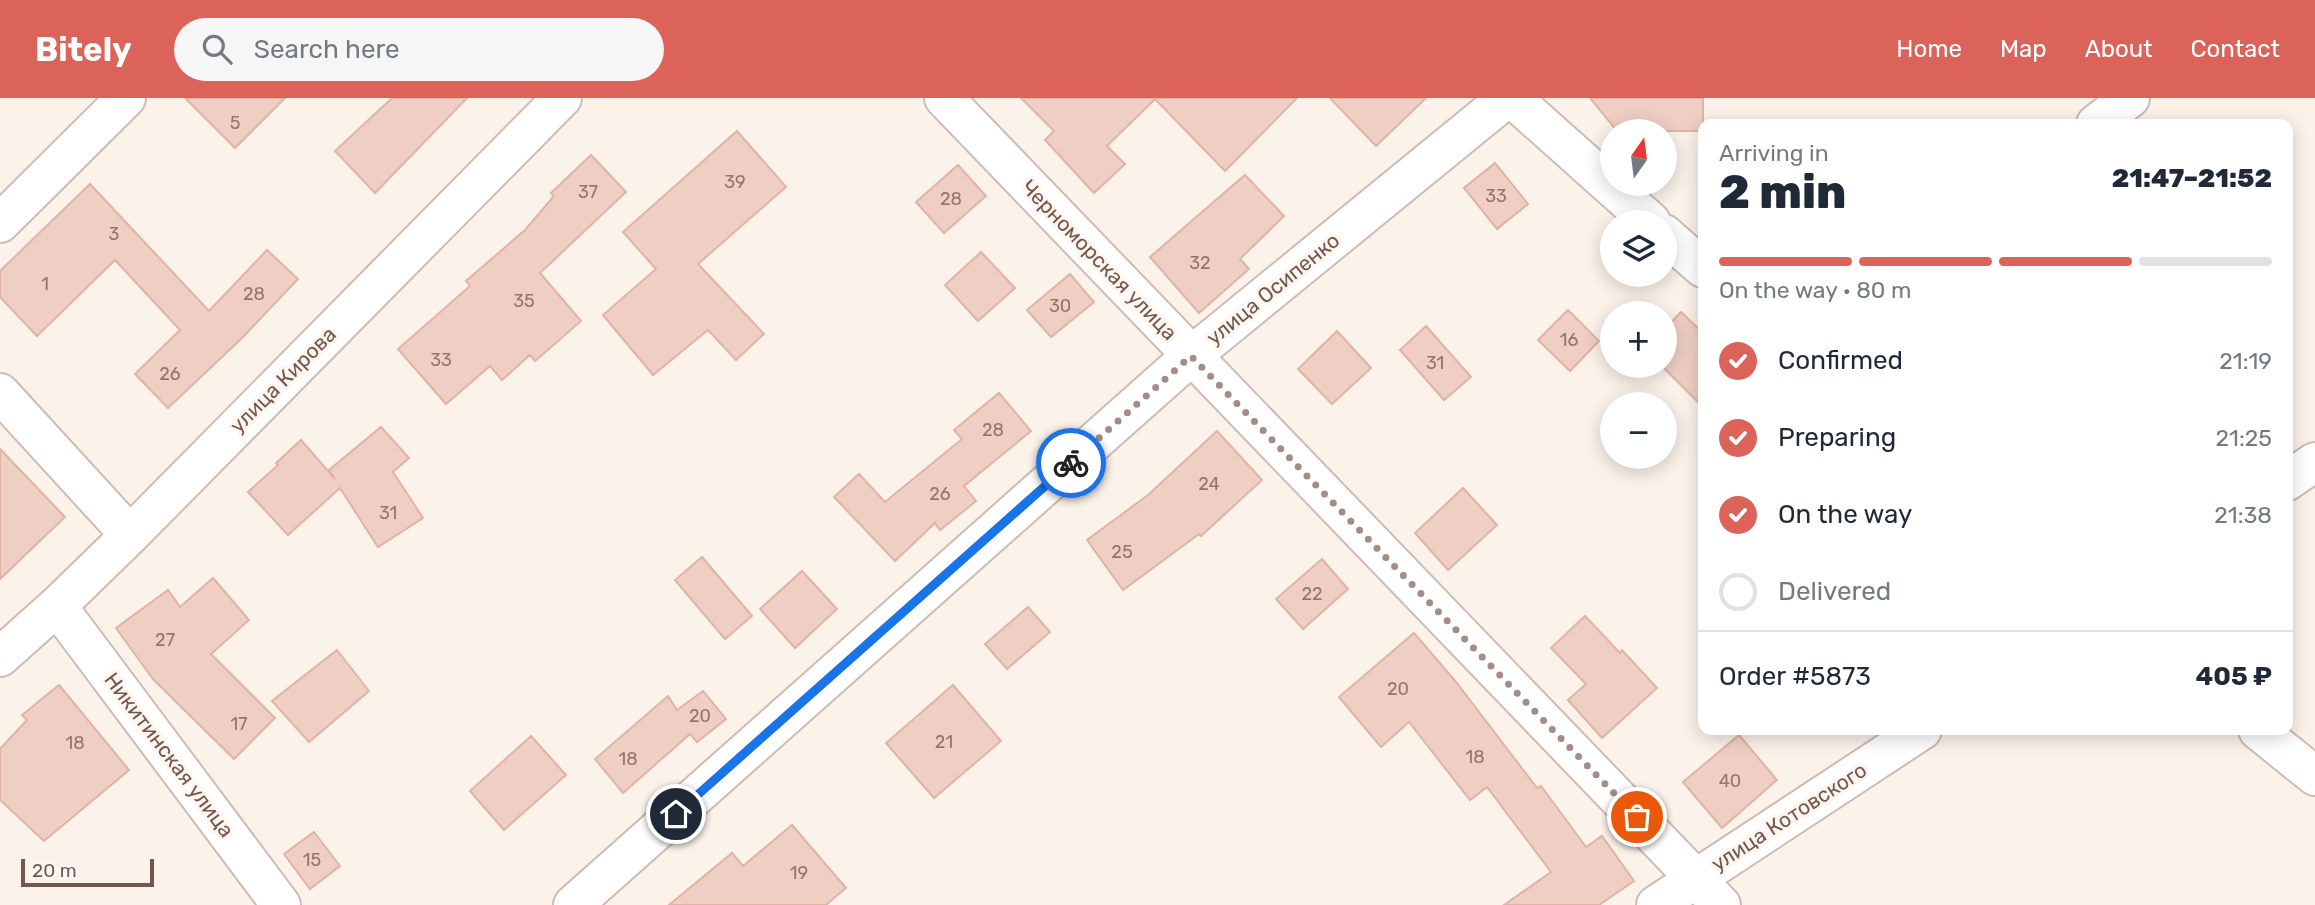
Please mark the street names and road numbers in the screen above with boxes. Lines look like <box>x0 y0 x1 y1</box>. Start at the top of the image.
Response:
street label: Черноморская улица <box>1016 174 1182 345</box>
street label: улица Осипенко <box>1201 227 1344 350</box>
street label: улица Кирова <box>224 321 341 438</box>
street label: Никитинская улица <box>99 667 239 842</box>
street label: улица Котовского <box>1706 757 1871 876</box>

